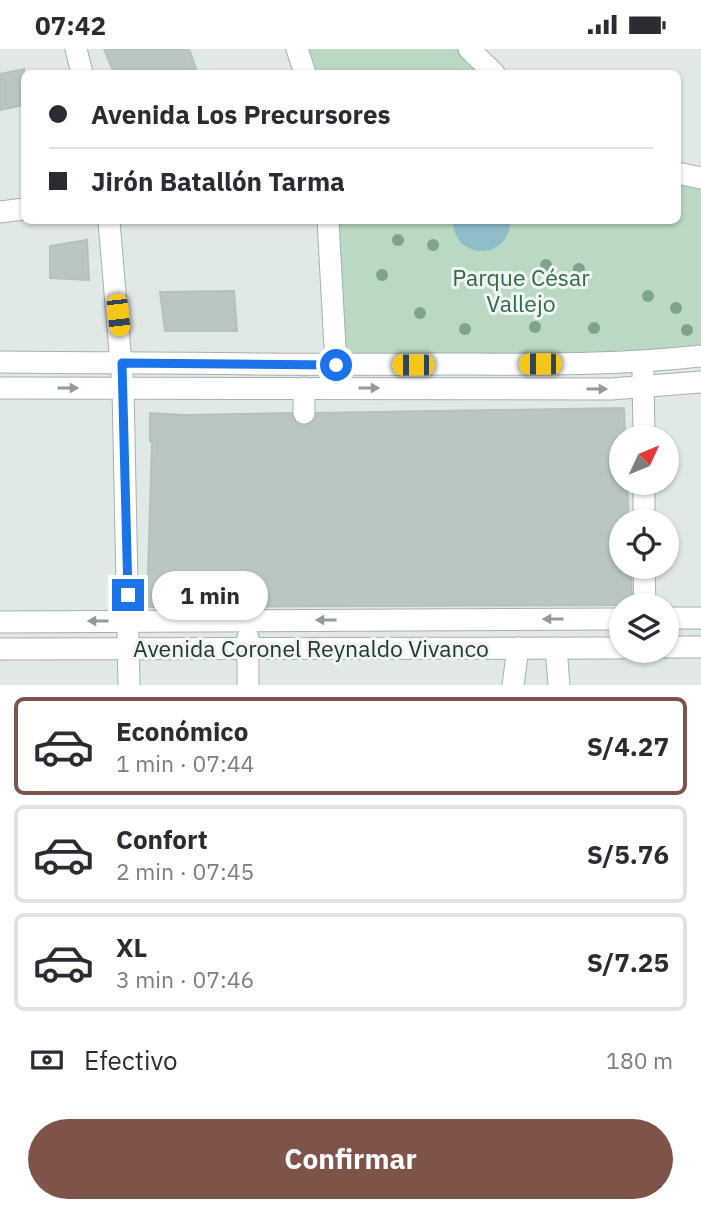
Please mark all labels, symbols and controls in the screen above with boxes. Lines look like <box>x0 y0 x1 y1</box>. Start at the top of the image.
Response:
text: 07:42 <box>35 8 106 42</box>
text: Avenida Los Precursores <box>91 97 391 131</box>
text: Jirón Batallón Tarma <box>91 164 345 198</box>
park label: Parque César Vallejo <box>452 262 590 318</box>
car <box>106 293 131 337</box>
route start <box>320 349 352 381</box>
car <box>520 354 562 375</box>
car <box>393 355 435 376</box>
one-way arrow <box>57 382 79 394</box>
one-way arrow <box>358 382 380 394</box>
one-way arrow <box>586 383 608 395</box>
north arrow <box>609 425 679 495</box>
map controls <box>609 425 679 663</box>
button: locate <box>609 509 679 579</box>
callout: 1 min <box>152 571 268 619</box>
route end <box>112 579 144 611</box>
text: 1 min <box>180 580 240 610</box>
button: layers <box>609 593 679 663</box>
one-way arrow <box>542 613 564 625</box>
one-way arrow <box>314 614 336 626</box>
one-way arrow <box>87 615 109 627</box>
street label: Avenida Coronel Reynaldo Vivanco <box>133 633 489 663</box>
text: Económico <box>116 714 248 748</box>
icon: car <box>32 715 95 778</box>
text: S/4.27 <box>587 729 669 763</box>
text: 1 min · 07:44 <box>116 748 254 778</box>
text: Confort <box>116 822 208 856</box>
icon: car <box>32 823 95 886</box>
text: S/5.76 <box>587 837 669 871</box>
text: 2 min · 07:45 <box>116 856 254 886</box>
text: XL <box>116 930 147 964</box>
icon: car <box>32 931 95 994</box>
text: S/7.25 <box>587 945 669 979</box>
text: 3 min · 07:46 <box>116 964 254 994</box>
icon: cash <box>28 1041 66 1079</box>
text: Efectivo <box>84 1043 178 1077</box>
text: 180 m <box>606 1045 673 1075</box>
button: Confirmar <box>28 1119 673 1199</box>

